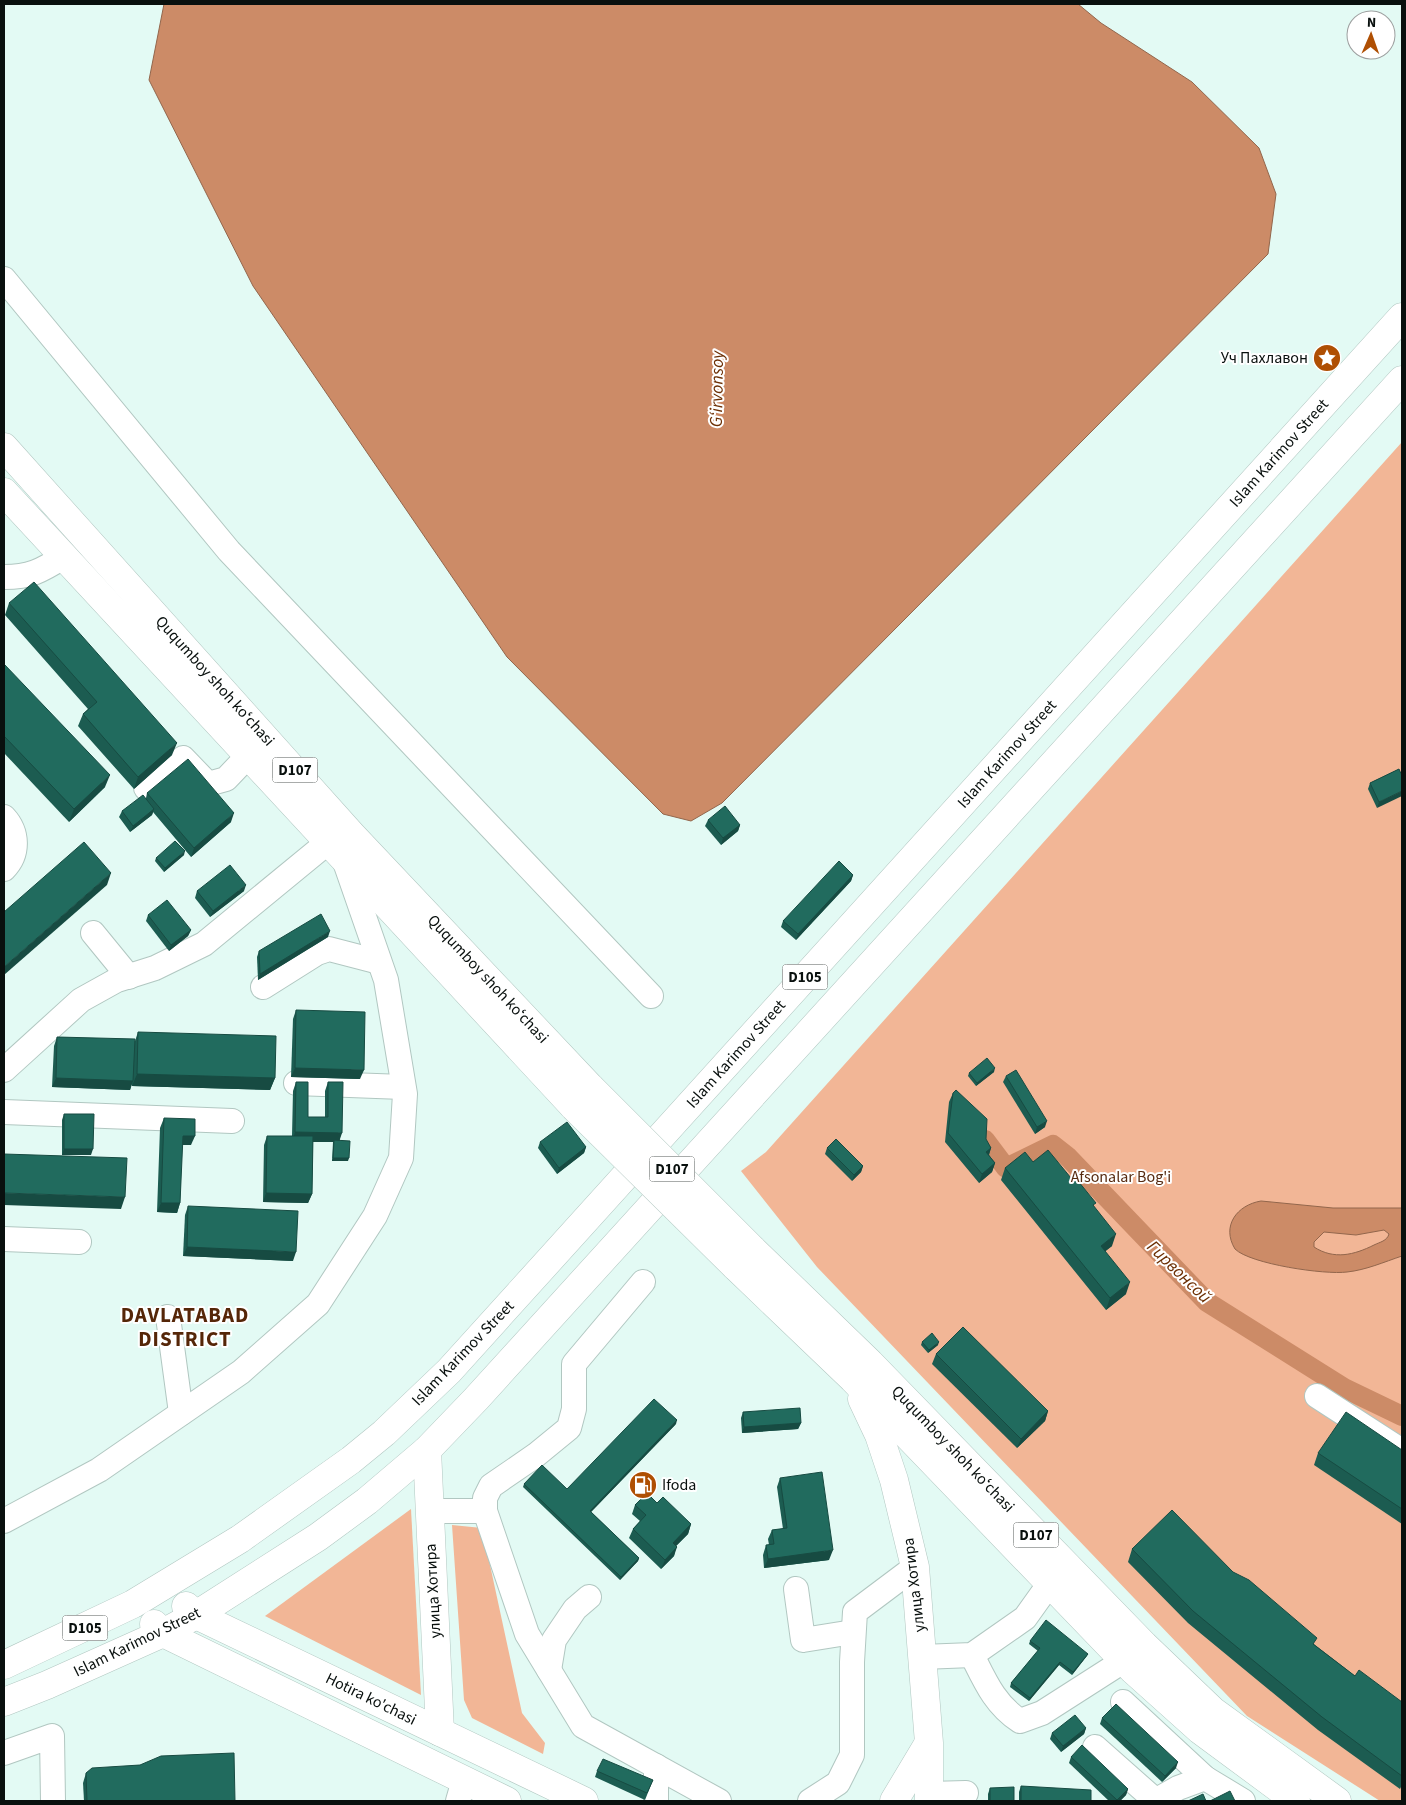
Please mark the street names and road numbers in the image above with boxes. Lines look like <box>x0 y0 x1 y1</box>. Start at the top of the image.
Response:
street label: Islam Karimov Street <box>1224 394 1334 512</box>
street label: Ququmboy shoh koʻchasi <box>150 611 280 751</box>
street label: Islam Karimov Street <box>952 695 1062 813</box>
road number: D107 <box>272 758 318 782</box>
street label: Ququmboy shoh koʻchasi <box>422 910 554 1048</box>
road number: D105 <box>782 964 828 990</box>
street label: Islam Karimov Street <box>681 995 791 1113</box>
road number: D107 <box>650 1156 694 1182</box>
street label: Islam Karimov Street <box>407 1295 520 1411</box>
street label: Ququmboy shoh koʻchasi <box>887 1381 1019 1517</box>
road number: D107 <box>1014 1522 1058 1548</box>
street label: улица Хотира <box>897 1537 931 1633</box>
street label: улица Хотира <box>420 1543 446 1639</box>
street label: Islam Karimov Street <box>70 1601 205 1682</box>
road number: D105 <box>62 1616 108 1640</box>
street label: Hotira ko'chasi <box>322 1667 420 1731</box>

